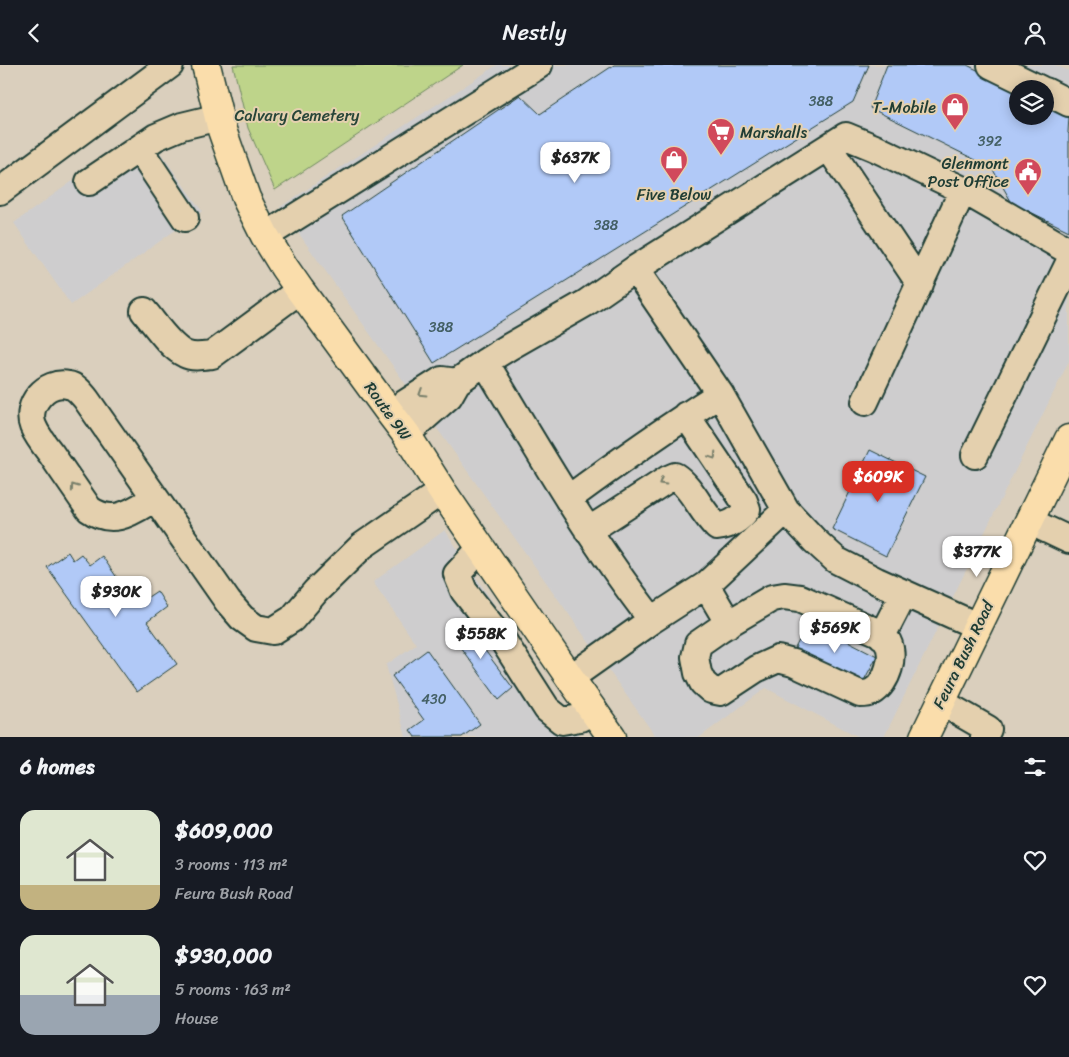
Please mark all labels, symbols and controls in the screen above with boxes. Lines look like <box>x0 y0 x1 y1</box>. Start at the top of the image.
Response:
text: Nestly <box>503 13 566 52</box>
icon: back <box>20 19 48 47</box>
icon: person <box>1021 19 1049 47</box>
map controls <box>1009 80 1054 125</box>
button: layers <box>1009 80 1054 125</box>
house number: 388 <box>809 89 834 114</box>
shop icon: T-Mobile <box>940 92 970 131</box>
place label: T-Mobile <box>872 93 936 122</box>
park label: Calvary Cemetery <box>235 101 360 130</box>
supermarket icon: Marshalls <box>706 117 736 156</box>
place label: Marshalls <box>740 118 808 147</box>
house number: 392 <box>978 129 1002 154</box>
pin: $637K <box>540 141 610 184</box>
text: $637K <box>551 143 599 172</box>
shop icon: Five Below <box>659 145 689 184</box>
place label: Glenmont Post Office <box>927 149 1009 196</box>
public building icon: Glenmont Post Office <box>1013 157 1043 196</box>
place label: Five Below <box>637 180 711 209</box>
house number: 388 <box>594 213 619 238</box>
house number: 388 <box>429 315 454 340</box>
street label: Route 9W <box>356 375 420 447</box>
one-way arrow <box>419 386 428 396</box>
one-way arrow <box>707 450 717 459</box>
pin: $609K <box>843 461 913 503</box>
text: $609K <box>853 462 903 491</box>
one-way arrow <box>659 476 668 486</box>
one-way arrow <box>71 483 80 493</box>
pin: $377K <box>942 535 1012 578</box>
text: $377K <box>953 537 1001 566</box>
pin: $930K <box>81 575 151 618</box>
text: $930K <box>91 577 141 606</box>
street label: Feura Bush Road <box>924 595 1002 714</box>
pin: $569K <box>800 611 870 654</box>
text: $569K <box>810 613 860 642</box>
pin: $558K <box>446 617 516 660</box>
text: $558K <box>456 619 506 648</box>
house number: 430 <box>421 687 447 712</box>
text: 6 homes <box>20 748 95 786</box>
icon: filters <box>1021 753 1049 781</box>
text: $609,000 <box>175 812 273 850</box>
icon: home <box>60 830 120 890</box>
icon: heart <box>1021 846 1049 874</box>
text: 3 rooms · 113 m² <box>175 850 287 879</box>
text: Feura Bush Road <box>175 879 292 908</box>
text: $930,000 <box>175 937 272 975</box>
icon: home <box>60 955 120 1015</box>
icon: heart <box>1021 971 1049 999</box>
text: 5 rooms · 163 m² <box>175 975 291 1004</box>
text: House <box>175 1004 218 1033</box>

